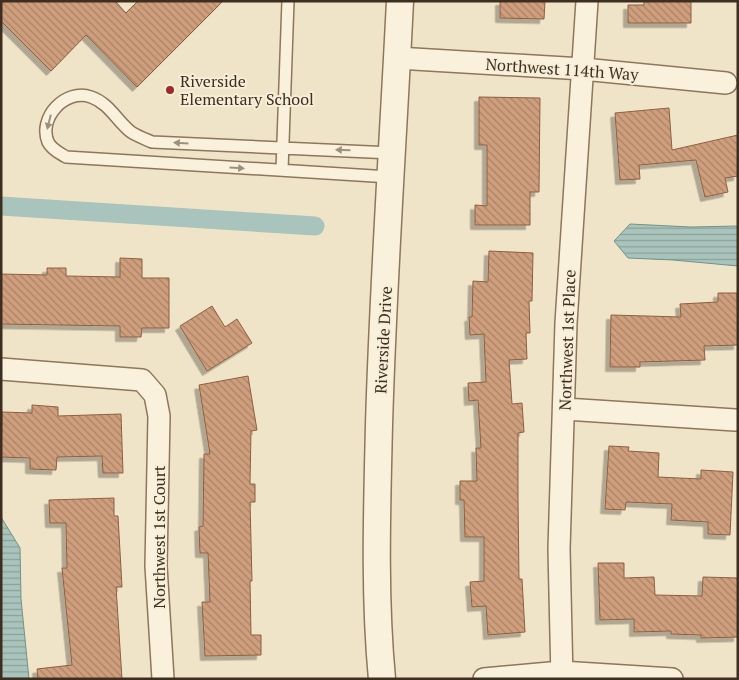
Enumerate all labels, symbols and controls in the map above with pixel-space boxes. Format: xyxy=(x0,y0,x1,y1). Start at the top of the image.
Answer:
street label: Northwest 114th Way xyxy=(485,53,640,85)
place label: Riverside Elementary School xyxy=(180,70,314,110)
marker: Riverside Elementary School xyxy=(164,84,176,96)
one-way arrow xyxy=(45,115,53,130)
one-way arrow xyxy=(173,139,189,147)
one-way arrow xyxy=(335,146,351,154)
one-way arrow xyxy=(229,164,245,172)
street label: Northwest 1st Place xyxy=(554,269,580,411)
street label: Riverside Drive xyxy=(369,286,397,394)
street label: Northwest 1st Court xyxy=(148,465,170,609)

